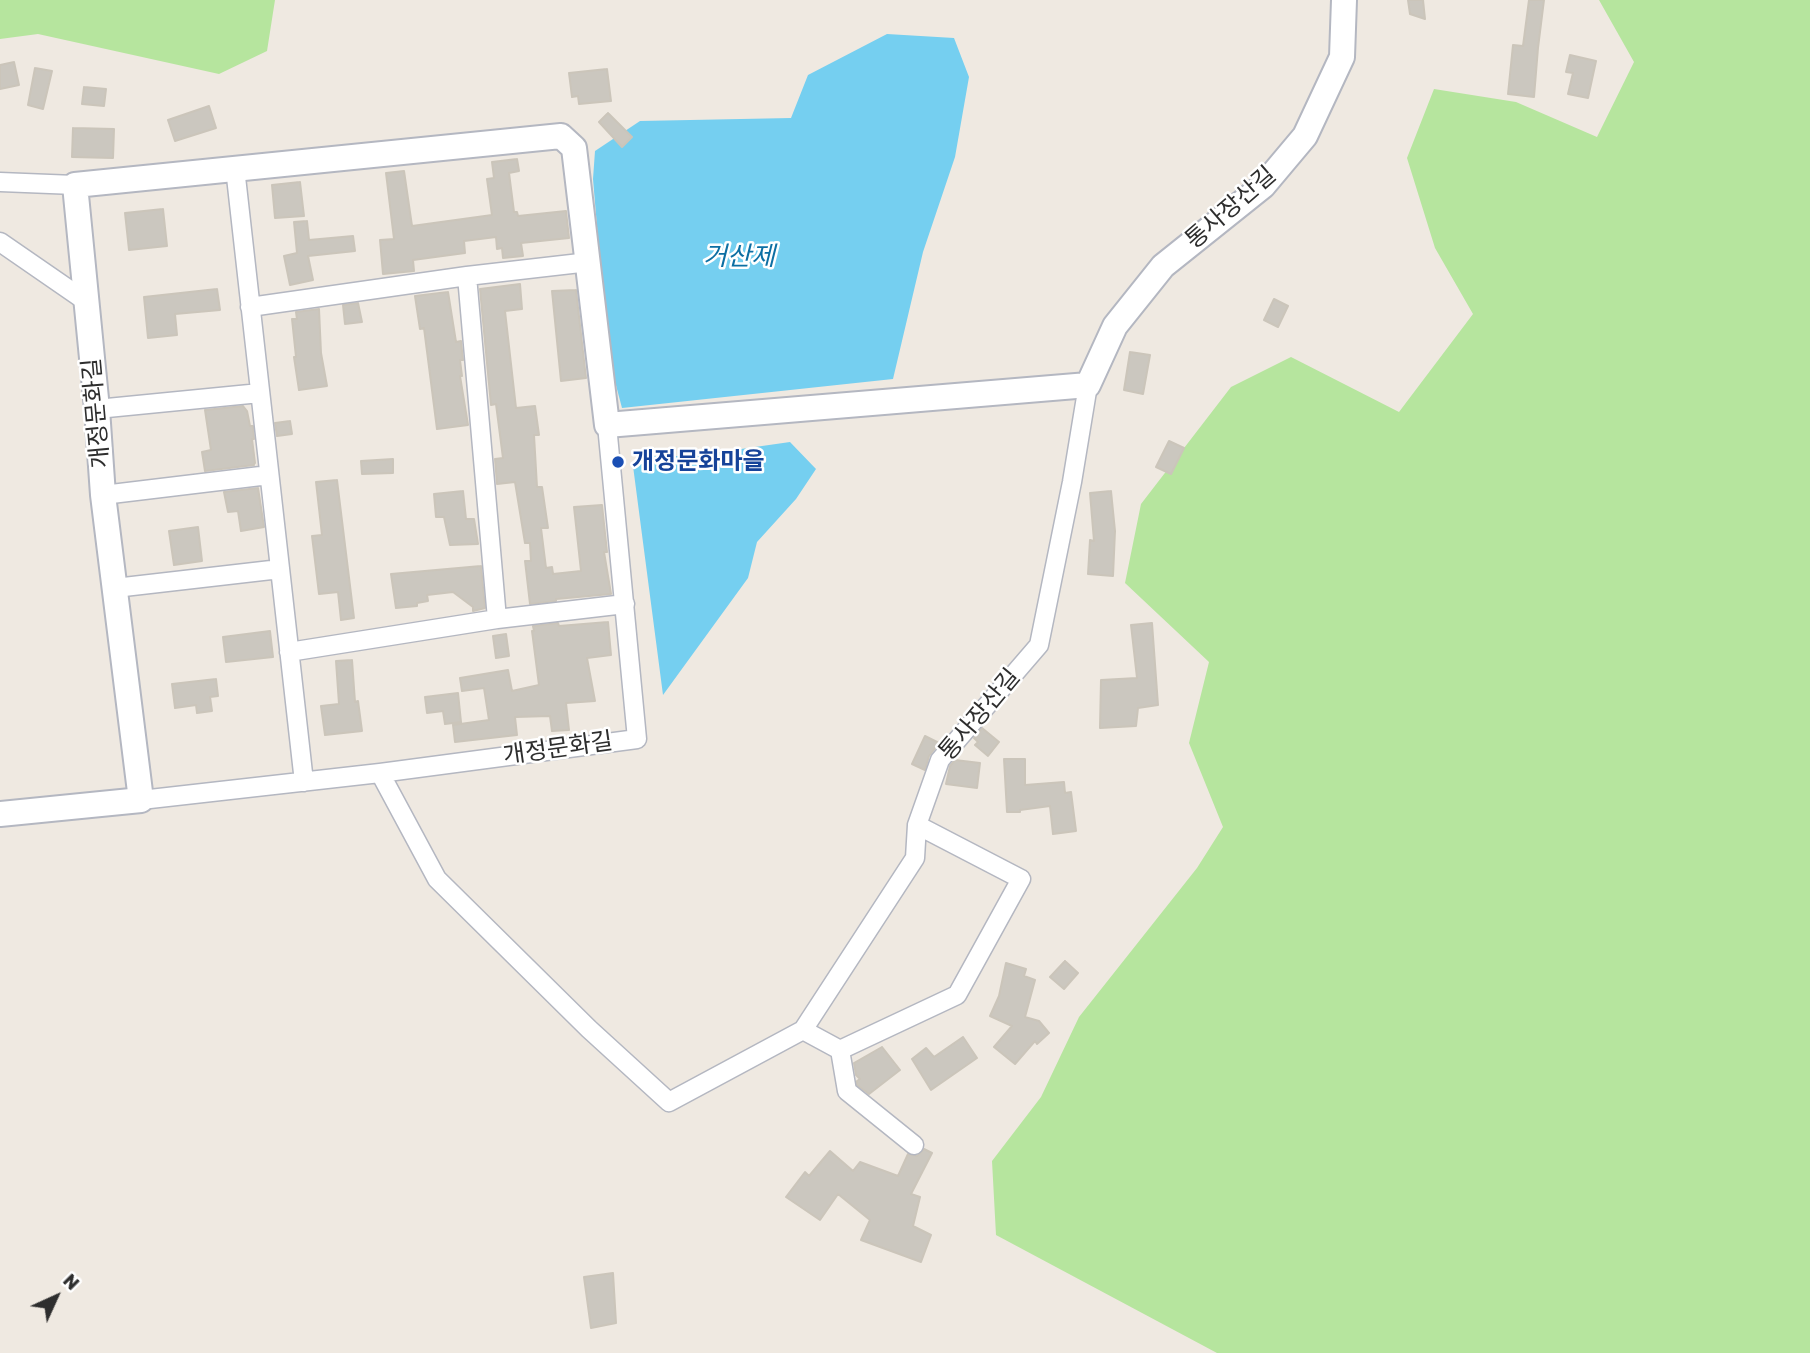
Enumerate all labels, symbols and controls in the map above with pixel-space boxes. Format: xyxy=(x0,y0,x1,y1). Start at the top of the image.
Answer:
street label: 통사장산길 xyxy=(1180,161,1282,255)
water label: 거산제 xyxy=(703,241,775,273)
street label: 개정문화길 xyxy=(78,357,116,469)
place label: 개정문화마을 xyxy=(632,448,764,476)
marker: 개정문화마을 xyxy=(610,454,626,470)
street label: 통사장산길 xyxy=(933,663,1027,767)
street label: 개정문화길 xyxy=(501,727,615,771)
north arrow xyxy=(21,1262,91,1332)
text: N xyxy=(58,1269,84,1295)

